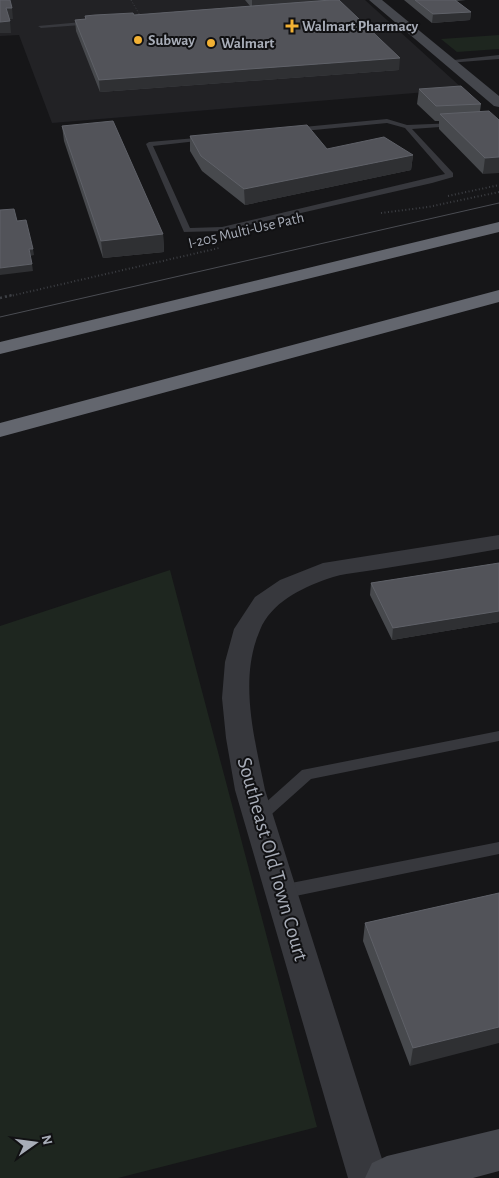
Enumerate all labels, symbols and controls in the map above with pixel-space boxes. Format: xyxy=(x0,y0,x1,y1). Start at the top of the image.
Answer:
place label: Walmart Pharmacy xyxy=(302,19,418,34)
marker: Walmart Pharmacy xyxy=(286,20,298,32)
place label: Subway xyxy=(148,33,195,48)
marker: Subway xyxy=(132,34,144,46)
place label: Walmart xyxy=(221,36,274,51)
marker: Walmart xyxy=(205,37,217,49)
street label: I-205 Multi-Use Path xyxy=(187,210,305,251)
street label: Southeast Old Town Court xyxy=(233,755,312,963)
north arrow xyxy=(10,1118,60,1168)
text: N xyxy=(39,1134,55,1147)

